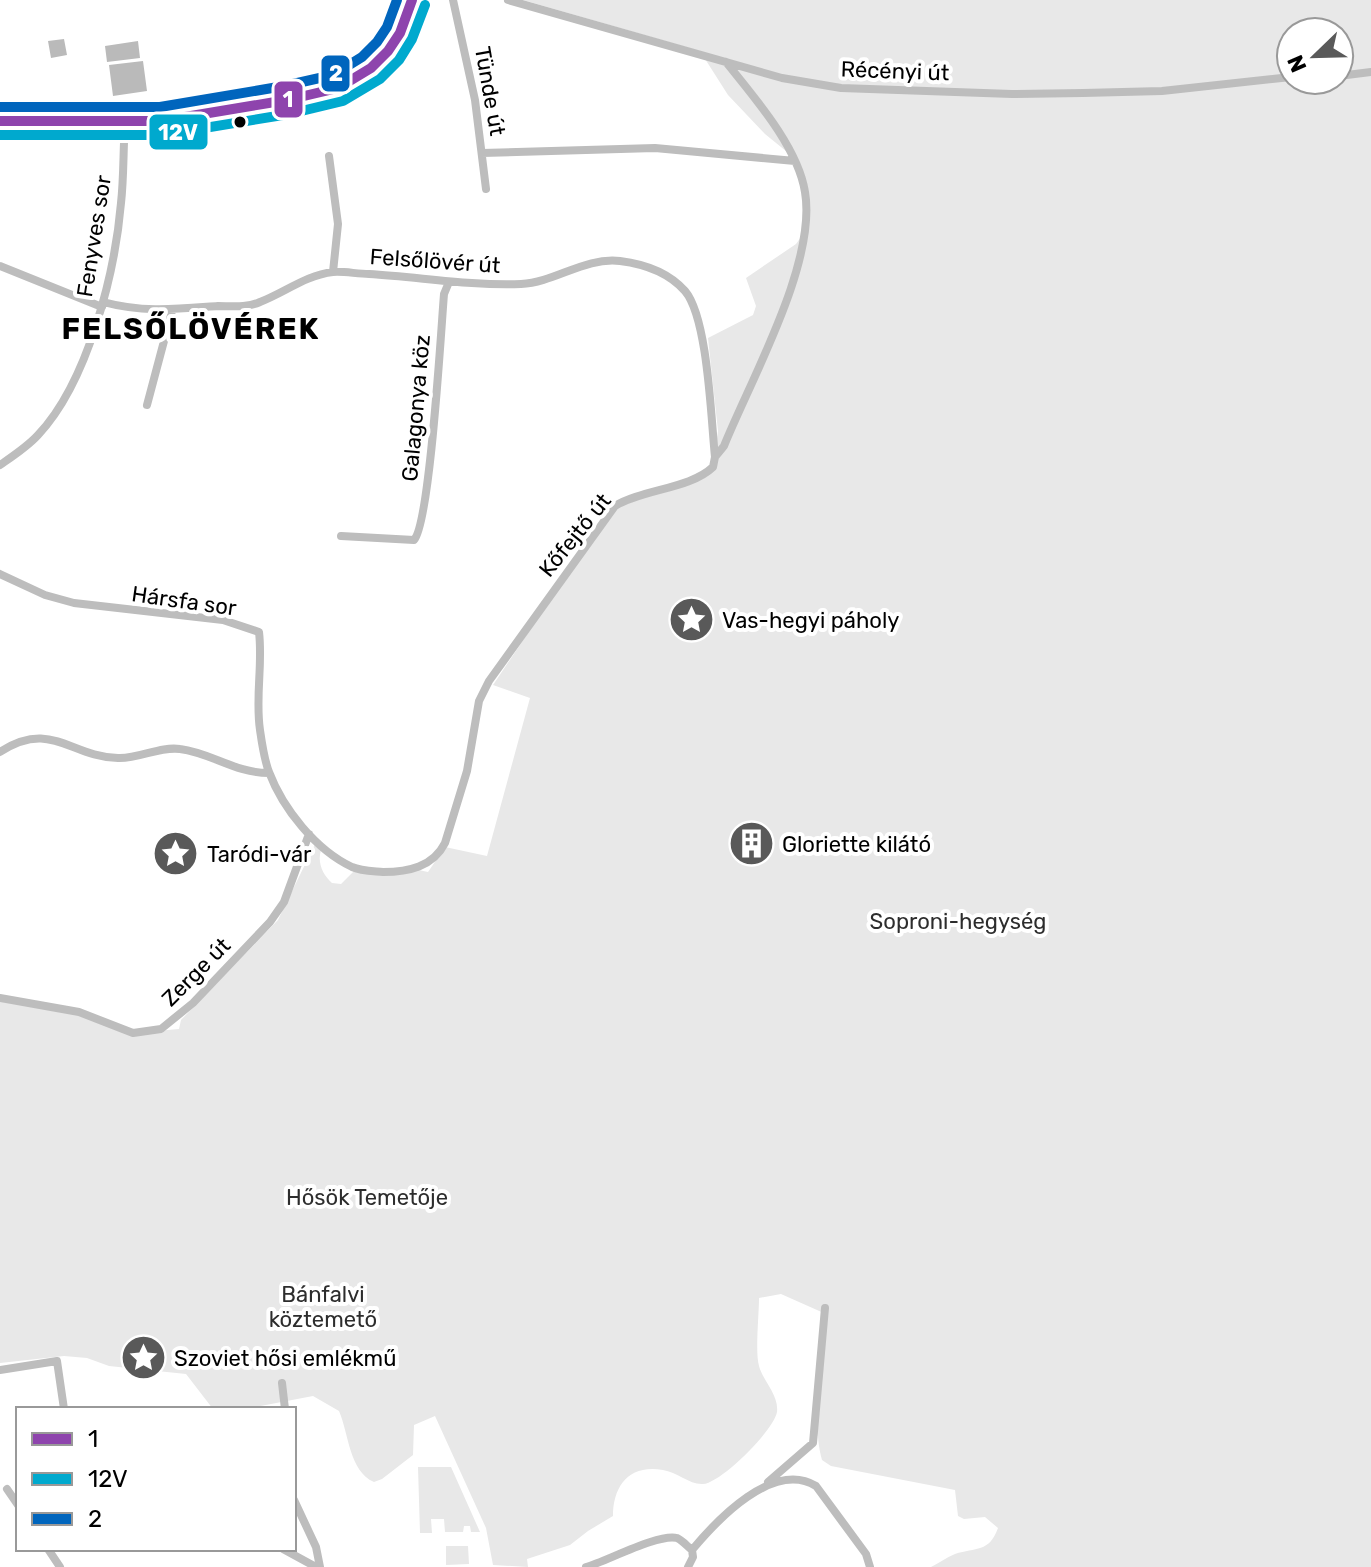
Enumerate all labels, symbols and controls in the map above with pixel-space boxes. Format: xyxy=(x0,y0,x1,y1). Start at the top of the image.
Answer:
north arrow xyxy=(1275,16,1355,96)
street label: Tünde út xyxy=(469,44,511,138)
text: N xyxy=(1282,51,1313,76)
line badge: 2 xyxy=(320,54,351,93)
street label: Récényi út xyxy=(840,56,950,86)
text: 2 xyxy=(329,60,343,87)
line badge: 1 xyxy=(273,80,304,119)
text: 1 xyxy=(283,86,293,113)
line badge: 12V xyxy=(148,113,209,151)
unlabelled marker xyxy=(232,114,248,130)
text: 12V xyxy=(158,119,198,146)
street label: Fenyves sor xyxy=(71,173,117,299)
street label: Felsőlövér út xyxy=(369,243,502,279)
district label: FELSŐLÖVÉREK xyxy=(62,311,321,347)
street label: Galagonya köz xyxy=(396,334,436,482)
street label: Kőfejtő út xyxy=(533,487,617,582)
street label: Hársfa sor xyxy=(130,580,239,622)
place icon: Vas-hegyi páholy xyxy=(667,596,715,644)
place label: Vas-hegyi páholy xyxy=(722,607,899,634)
building icon: Gloriette kilátó xyxy=(727,820,775,868)
place icon: Taródi-vár xyxy=(152,830,200,878)
place label: Gloriette kilátó xyxy=(782,831,931,858)
place label: Taródi-vár xyxy=(207,841,312,868)
park label: Soproni-hegység xyxy=(870,908,1046,935)
street label: Zerge út xyxy=(156,932,236,1012)
park label: Hősök Temetője xyxy=(286,1184,448,1211)
park label: Bánfalvi köztemető xyxy=(269,1281,377,1333)
place icon: Szoviet hősi emlékmű xyxy=(119,1334,167,1382)
place label: Szoviet hősi emlékmű xyxy=(174,1345,396,1372)
legend xyxy=(16,1407,296,1551)
text: 1 xyxy=(88,1425,98,1453)
text: 12V xyxy=(88,1465,128,1493)
text: 2 xyxy=(88,1505,102,1533)

